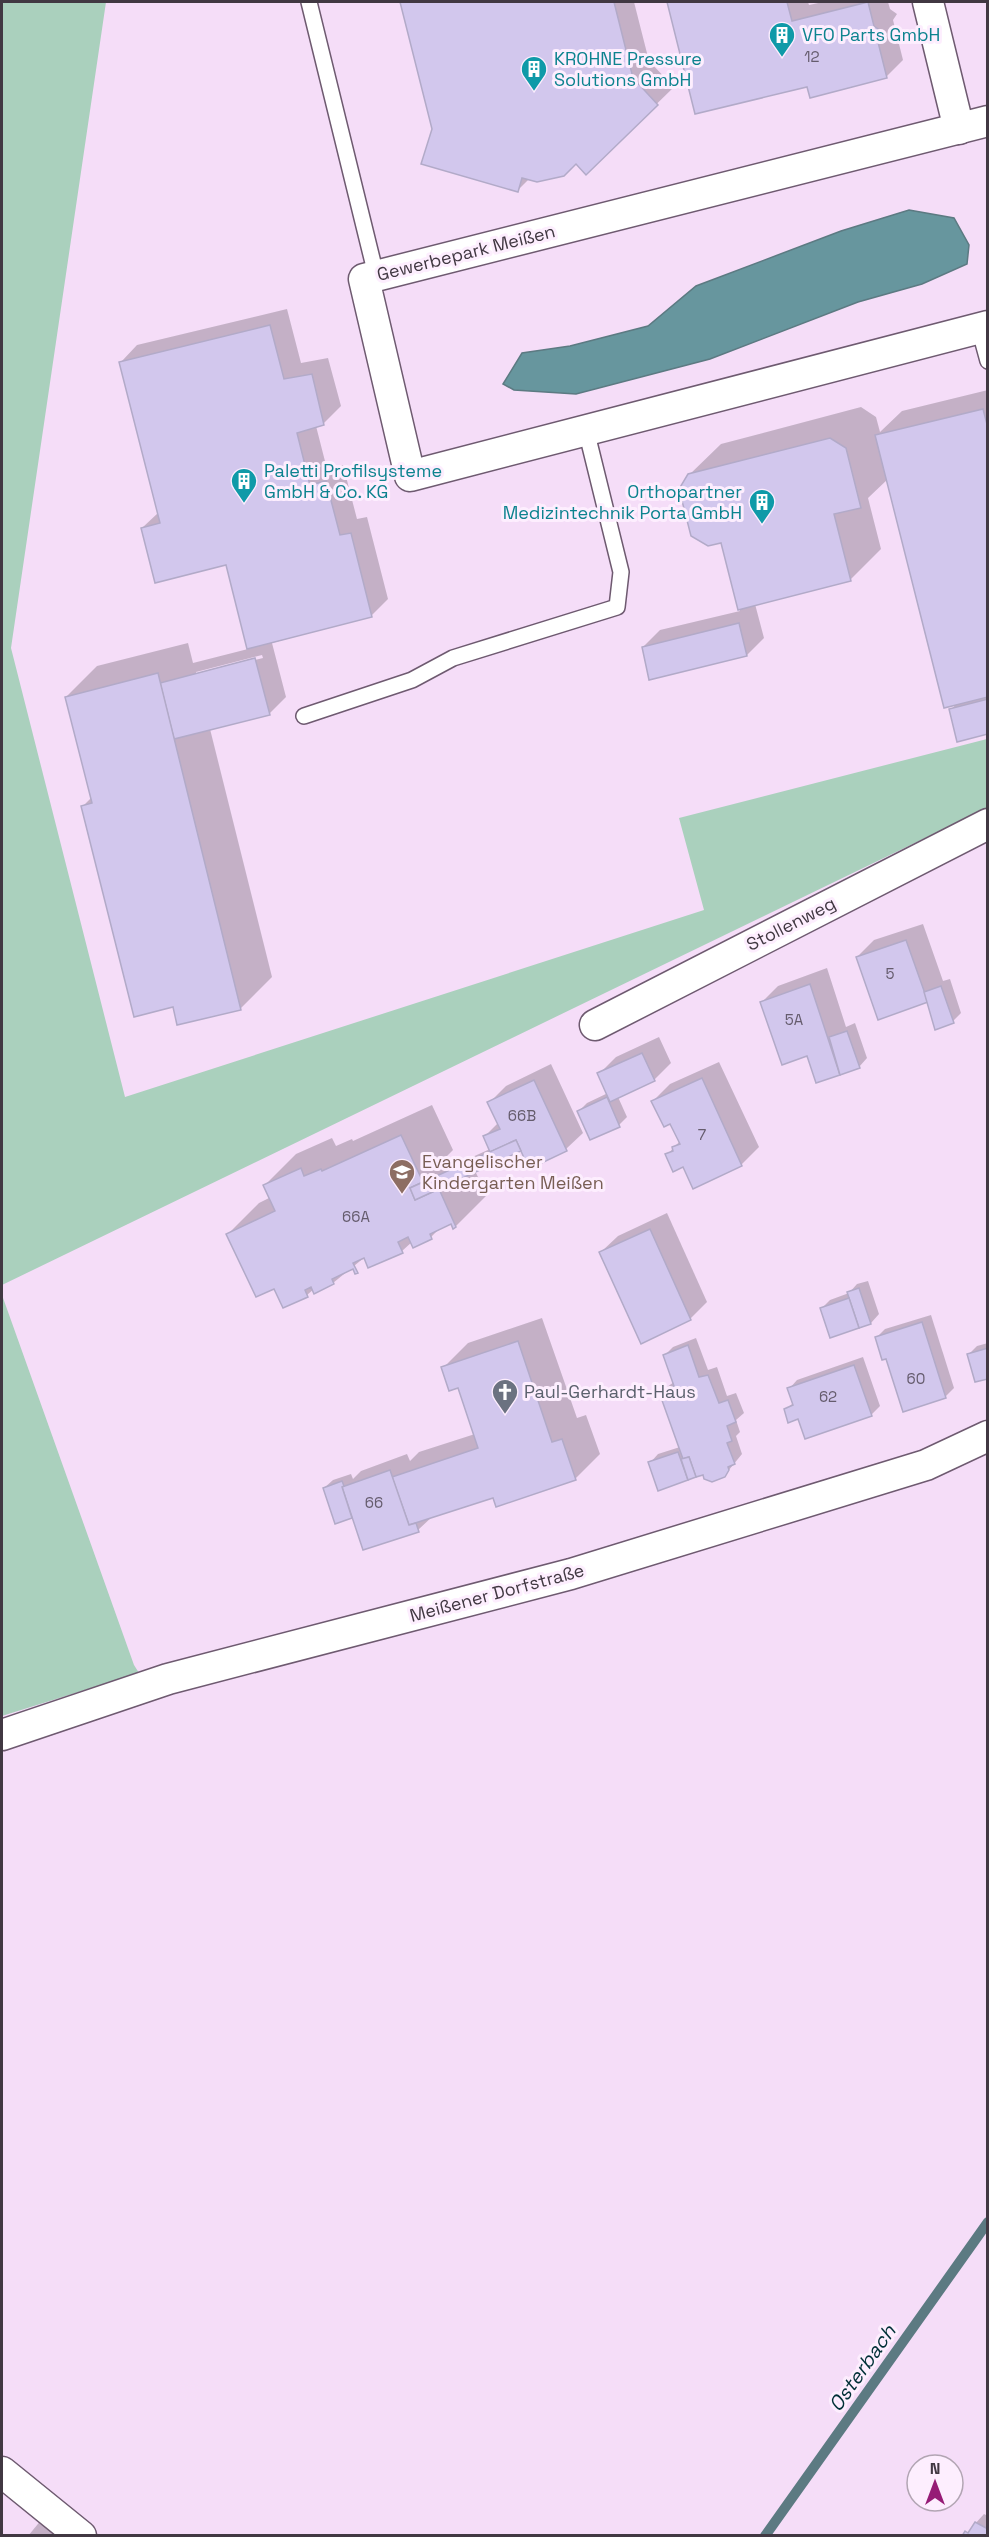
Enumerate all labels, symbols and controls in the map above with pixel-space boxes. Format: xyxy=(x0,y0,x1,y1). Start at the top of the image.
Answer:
building icon: VFO Parts GmbH xyxy=(767,20,797,58)
place label: VFO Parts GmbH xyxy=(802,23,940,46)
place label: KROHNE Pressure Solutions GmbH xyxy=(554,47,702,91)
house number: 12 xyxy=(804,47,820,66)
building icon: KROHNE Pressure Solutions GmbH xyxy=(519,54,549,92)
street label: Gewerbepark Meißen xyxy=(374,219,557,286)
place label: Paletti Profilsysteme GmbH & Co. KG xyxy=(264,459,442,503)
building icon: Paletti Profilsysteme GmbH & Co. KG xyxy=(229,466,259,504)
place label: Orthopartner Medizintechnik Porta GmbH xyxy=(503,480,742,524)
building icon: Orthopartner Medizintechnik Porta GmbH xyxy=(747,487,777,525)
street label: Stollenweg xyxy=(742,891,839,956)
house number: 5 xyxy=(886,964,895,983)
house number: 5A xyxy=(785,1010,804,1029)
house number: 66B xyxy=(508,1106,536,1125)
house number: 7 xyxy=(698,1125,706,1144)
place label: Evangelischer Kindergarten Meißen xyxy=(422,1150,604,1194)
school or university icon: Evangelischer Kindergarten Meißen xyxy=(387,1157,417,1195)
house number: 66A xyxy=(342,1207,370,1226)
house number: 60 xyxy=(907,1369,925,1388)
church icon: Paul-Gerhardt-Haus xyxy=(490,1377,520,1415)
place label: Paul-Gerhardt-Haus xyxy=(524,1380,696,1403)
house number: 62 xyxy=(819,1387,837,1406)
house number: 66 xyxy=(365,1493,383,1512)
street label: Meißener Dorfstraße xyxy=(407,1558,587,1627)
water label: Osterbach xyxy=(823,2319,902,2417)
north arrow xyxy=(905,2453,965,2513)
text: N xyxy=(930,2458,940,2479)

